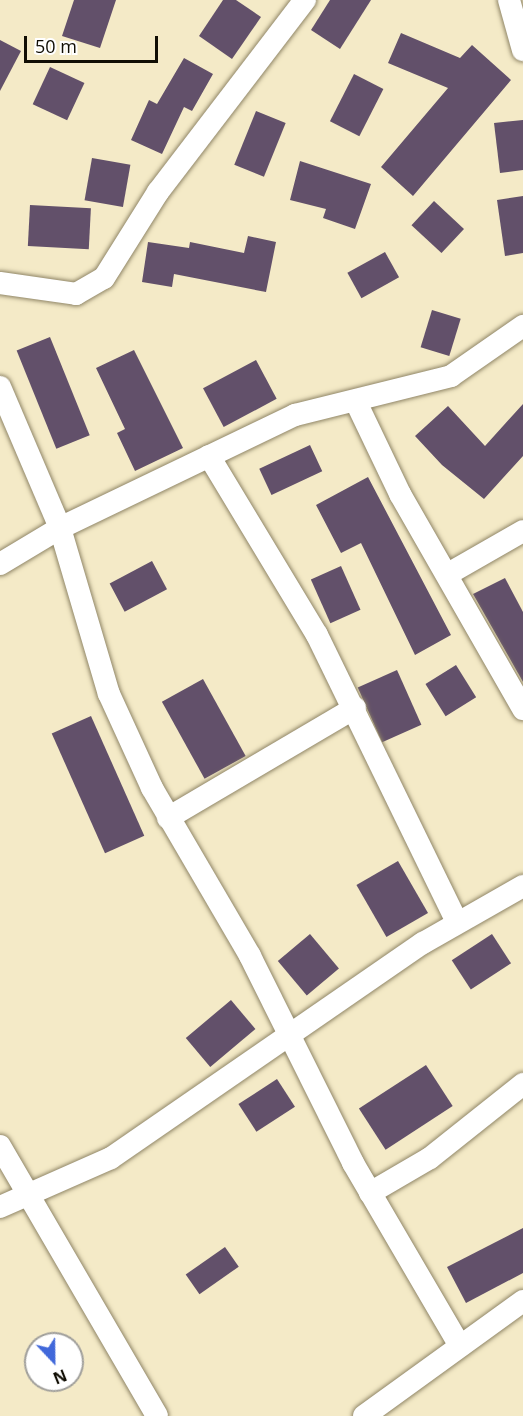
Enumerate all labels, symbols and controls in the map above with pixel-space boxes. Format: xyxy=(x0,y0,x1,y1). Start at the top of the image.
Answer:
scale bar xyxy=(27,24,160,62)
text: 50 m xyxy=(35,34,77,58)
north arrow xyxy=(24,1332,84,1392)
text: N xyxy=(50,1364,70,1389)

